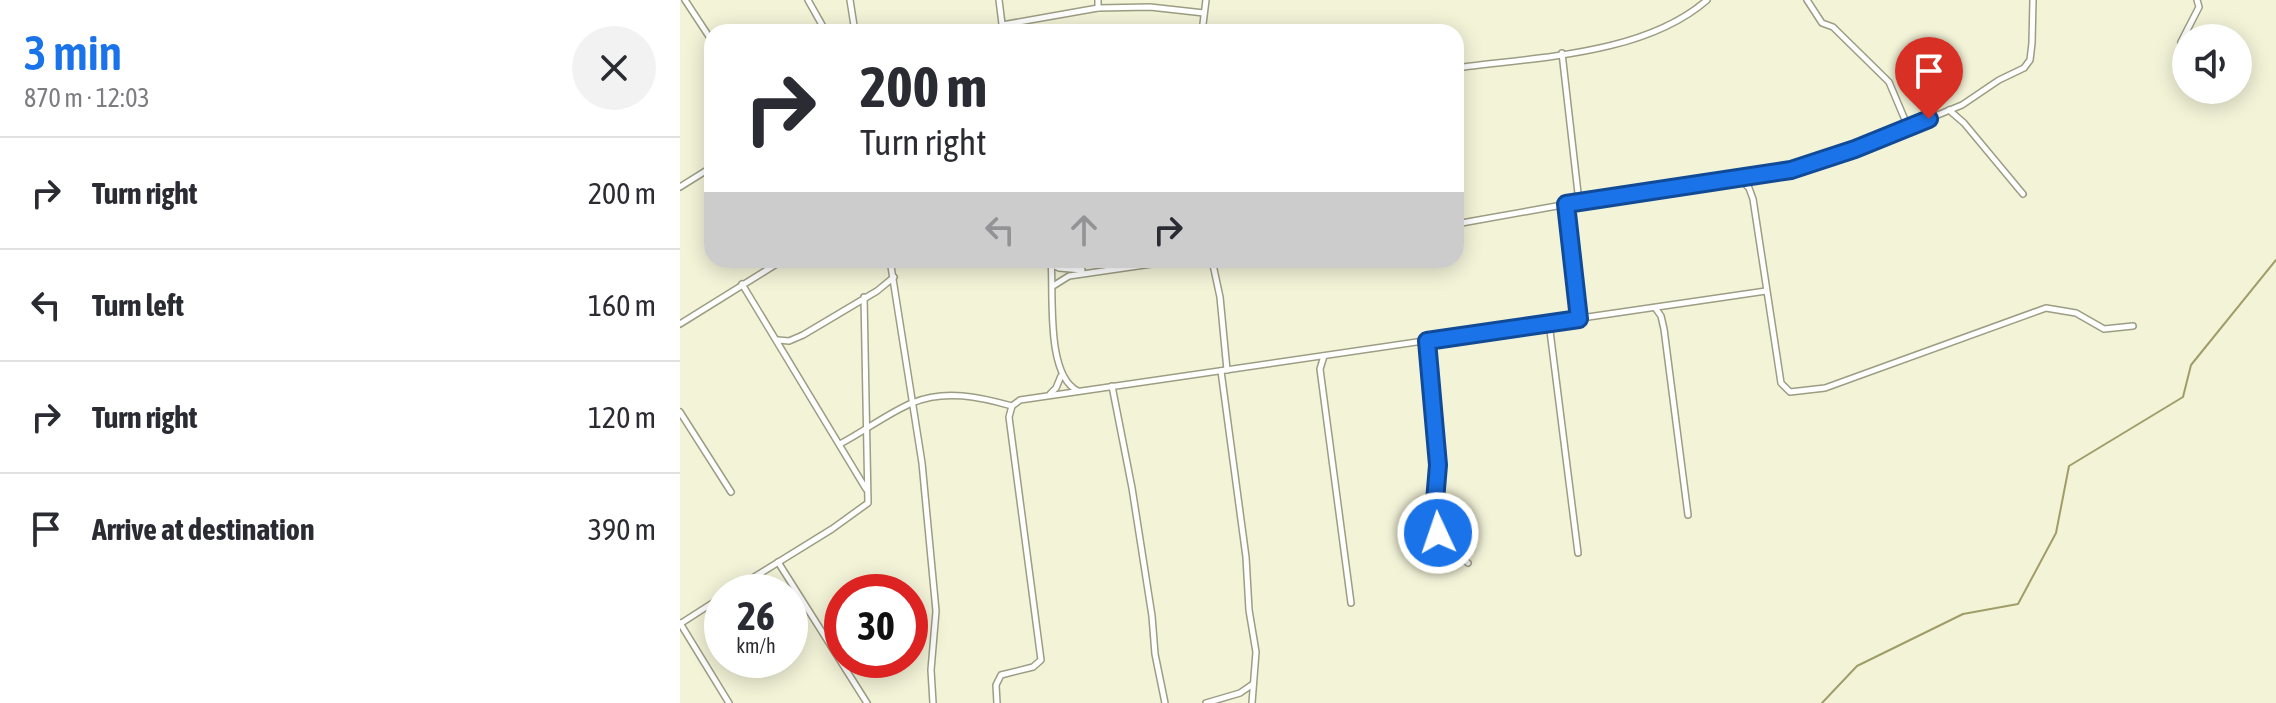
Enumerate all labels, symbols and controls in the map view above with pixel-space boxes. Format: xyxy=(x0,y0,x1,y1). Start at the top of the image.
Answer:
map controls xyxy=(2172,24,2252,104)
button: sound xyxy=(2172,24,2252,104)
text: 3 min xyxy=(24,25,122,80)
button: close xyxy=(572,26,656,110)
pin xyxy=(1895,37,1963,119)
icon: arrive xyxy=(1907,49,1951,93)
text: 200 m xyxy=(860,55,987,119)
icon: right xyxy=(728,56,832,160)
text: 870 m · 12:03 xyxy=(24,83,150,113)
text: Turn right xyxy=(860,121,987,163)
icon: right xyxy=(24,171,68,215)
text: Turn right xyxy=(92,176,198,210)
text: 200 m xyxy=(588,176,656,210)
icon: left xyxy=(978,208,1022,252)
icon: ahead xyxy=(1062,208,1106,252)
icon: right xyxy=(1146,208,1190,252)
icon: left xyxy=(24,283,68,327)
text: Turn left xyxy=(92,288,184,322)
text: 160 m xyxy=(588,288,656,322)
icon: right xyxy=(24,395,68,439)
text: Turn right xyxy=(92,400,198,434)
text: 120 m xyxy=(588,400,656,434)
position arrow xyxy=(1396,491,1480,575)
icon: arrive xyxy=(24,507,68,551)
text: Arrive at destination xyxy=(92,512,314,546)
text: 390 m xyxy=(588,512,656,546)
speed limit sign: 30 xyxy=(824,574,928,678)
text: 26 xyxy=(737,593,775,638)
text: km/h xyxy=(736,634,776,657)

